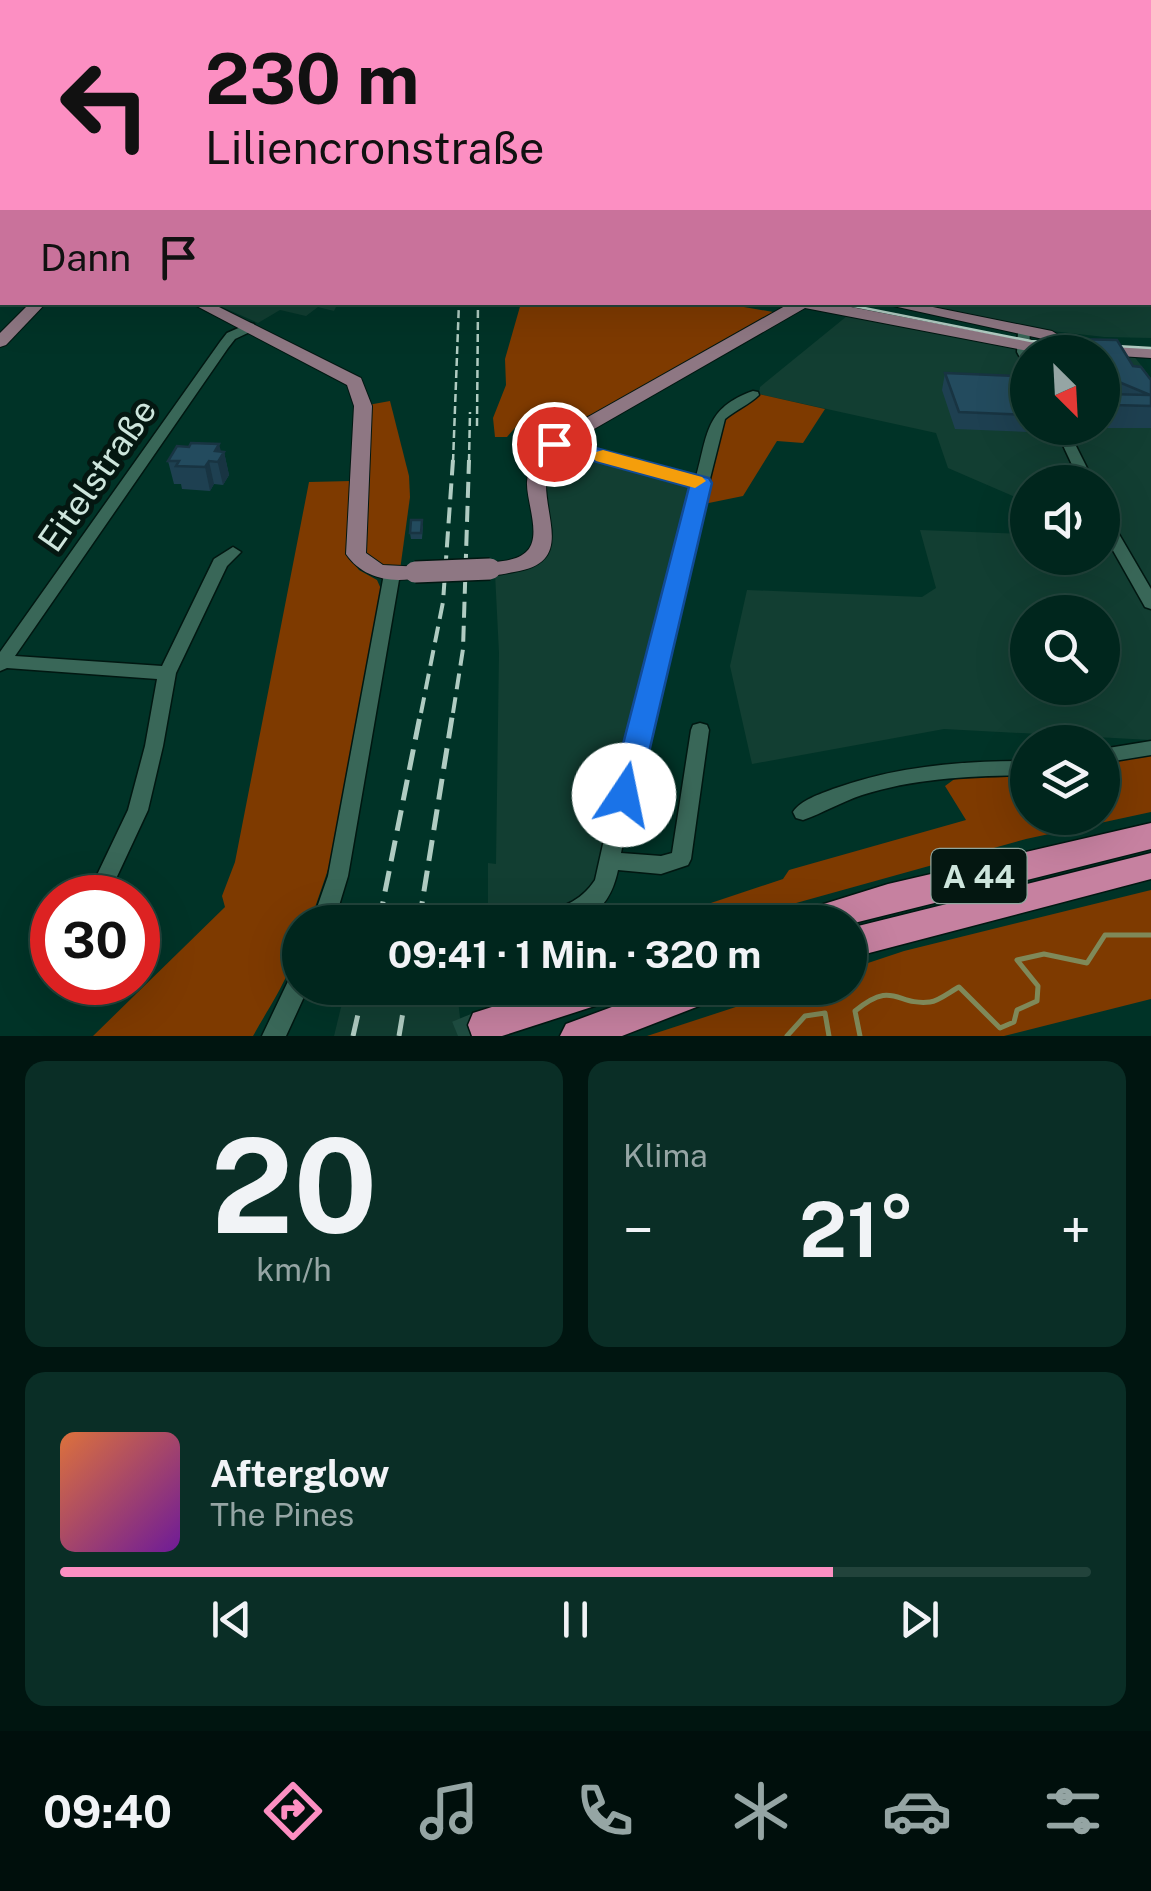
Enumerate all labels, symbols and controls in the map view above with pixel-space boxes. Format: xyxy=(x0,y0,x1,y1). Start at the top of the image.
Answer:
text: 230 m xyxy=(205,37,419,120)
icon: left xyxy=(40,40,170,170)
text: Liliencronstraße xyxy=(205,121,544,174)
icon: arrive xyxy=(151,230,206,285)
text: Dann xyxy=(40,235,131,280)
north arrow xyxy=(1010,335,1120,445)
map controls xyxy=(1010,335,1120,835)
street label: Eitelstraße xyxy=(30,391,164,559)
pin xyxy=(512,402,597,487)
icon: arrive xyxy=(527,417,582,472)
button: sound xyxy=(1010,465,1120,575)
button: search xyxy=(1010,595,1120,705)
button: layers xyxy=(1010,725,1120,835)
position arrow xyxy=(572,743,676,847)
road number: A 44 xyxy=(932,849,1026,903)
speed limit sign: 30 xyxy=(30,875,160,1005)
text: 09:41 · 1 Min. · 320 m xyxy=(388,932,761,977)
text: 20 xyxy=(211,1110,377,1262)
text: Klima xyxy=(623,1137,708,1174)
text: 21° xyxy=(799,1186,915,1274)
text: − xyxy=(623,1198,654,1262)
text: + xyxy=(1061,1198,1091,1262)
text: km/h xyxy=(256,1251,332,1288)
text: Afterglow xyxy=(210,1451,390,1496)
text: The Pines xyxy=(210,1496,354,1533)
icon: previous xyxy=(204,1592,259,1647)
icon: pause xyxy=(548,1592,603,1647)
icon: next xyxy=(892,1592,947,1647)
icon: directions xyxy=(258,1776,328,1846)
icon: music xyxy=(414,1776,484,1846)
icon: phone xyxy=(570,1776,640,1846)
icon: climate xyxy=(726,1776,796,1846)
icon: car xyxy=(882,1776,952,1846)
icon: filters xyxy=(1038,1776,1108,1846)
text: 09:40 xyxy=(43,1785,172,1838)

